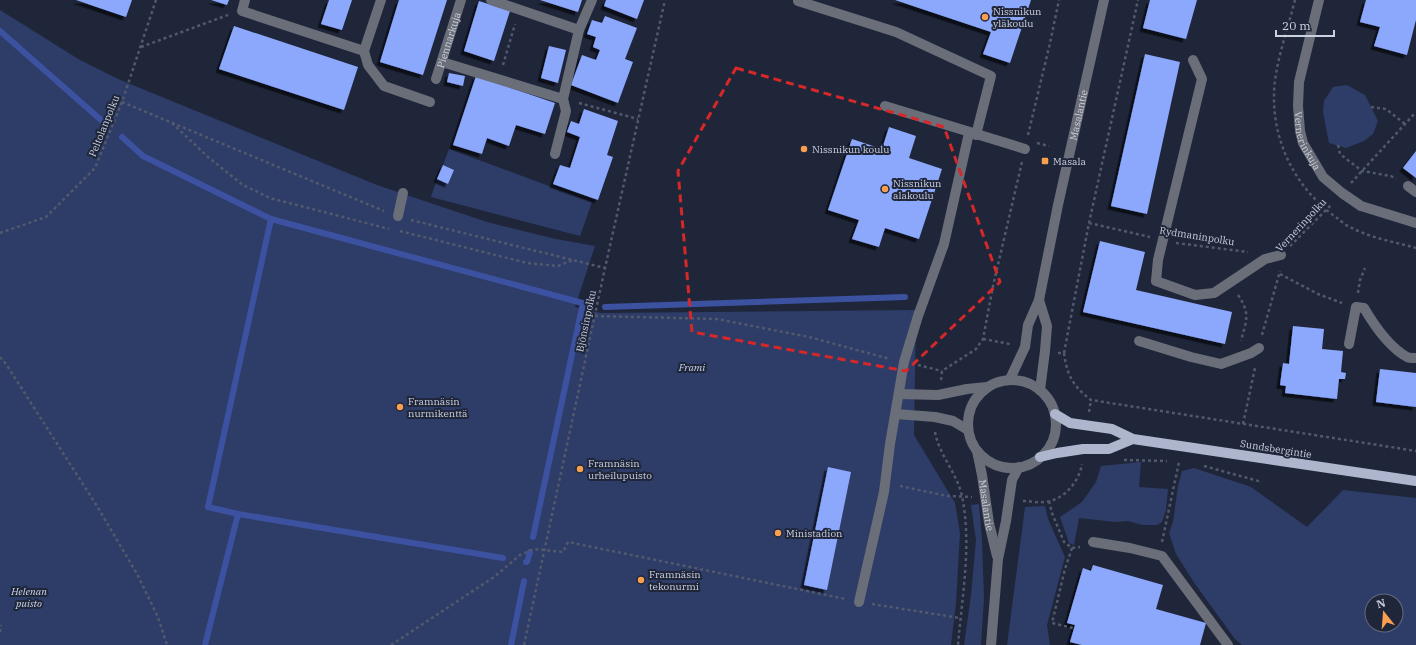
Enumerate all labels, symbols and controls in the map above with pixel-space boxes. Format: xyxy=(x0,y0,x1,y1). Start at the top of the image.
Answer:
place label: Nissnikun yläkoulu xyxy=(993,5,1042,30)
street label: Piennarkuja xyxy=(433,10,463,69)
marker: Nissnikun yläkoulu xyxy=(980,12,990,22)
scale bar xyxy=(1276,12,1334,38)
text: 20 m xyxy=(1282,18,1311,33)
street label: Masalantie xyxy=(1066,88,1090,142)
street label: Peltolanpolku xyxy=(86,93,122,159)
street label: Vernerinkuja xyxy=(1292,111,1324,173)
place label: Nissnikun koulu xyxy=(812,143,890,156)
marker: Nissnikun koulu xyxy=(799,144,809,154)
place label: Masala xyxy=(1053,155,1087,168)
marker: Masala xyxy=(1040,156,1050,166)
place label: Nissnikun alakoulu xyxy=(893,177,942,202)
marker: Nissnikun alakoulu xyxy=(880,184,890,194)
street label: Vernerinpolku xyxy=(1273,196,1329,254)
street label: Rydmaninpolku xyxy=(1159,224,1235,248)
street label: Bjönsinpolku xyxy=(573,289,599,353)
park label: Frami xyxy=(678,361,705,374)
place label: Framnäsin nurmikenttä xyxy=(408,395,468,420)
marker: Framnäsin nurmikenttä xyxy=(395,402,405,412)
street label: Sundsbergintie xyxy=(1239,437,1313,461)
place label: Framnäsin urheilupuisto xyxy=(588,457,652,482)
marker: Framnäsin urheilupuisto xyxy=(575,464,585,474)
street label: Masalantie xyxy=(976,479,997,532)
place label: Ministadion xyxy=(786,527,843,540)
marker: Ministadion xyxy=(773,528,783,538)
place label: Framnäsin tekonurmi xyxy=(649,568,701,593)
marker: Framnäsin tekonurmi xyxy=(636,575,646,585)
park label: Helenan puisto xyxy=(10,585,47,610)
north arrow xyxy=(1364,593,1404,633)
text: N xyxy=(1375,595,1388,611)

